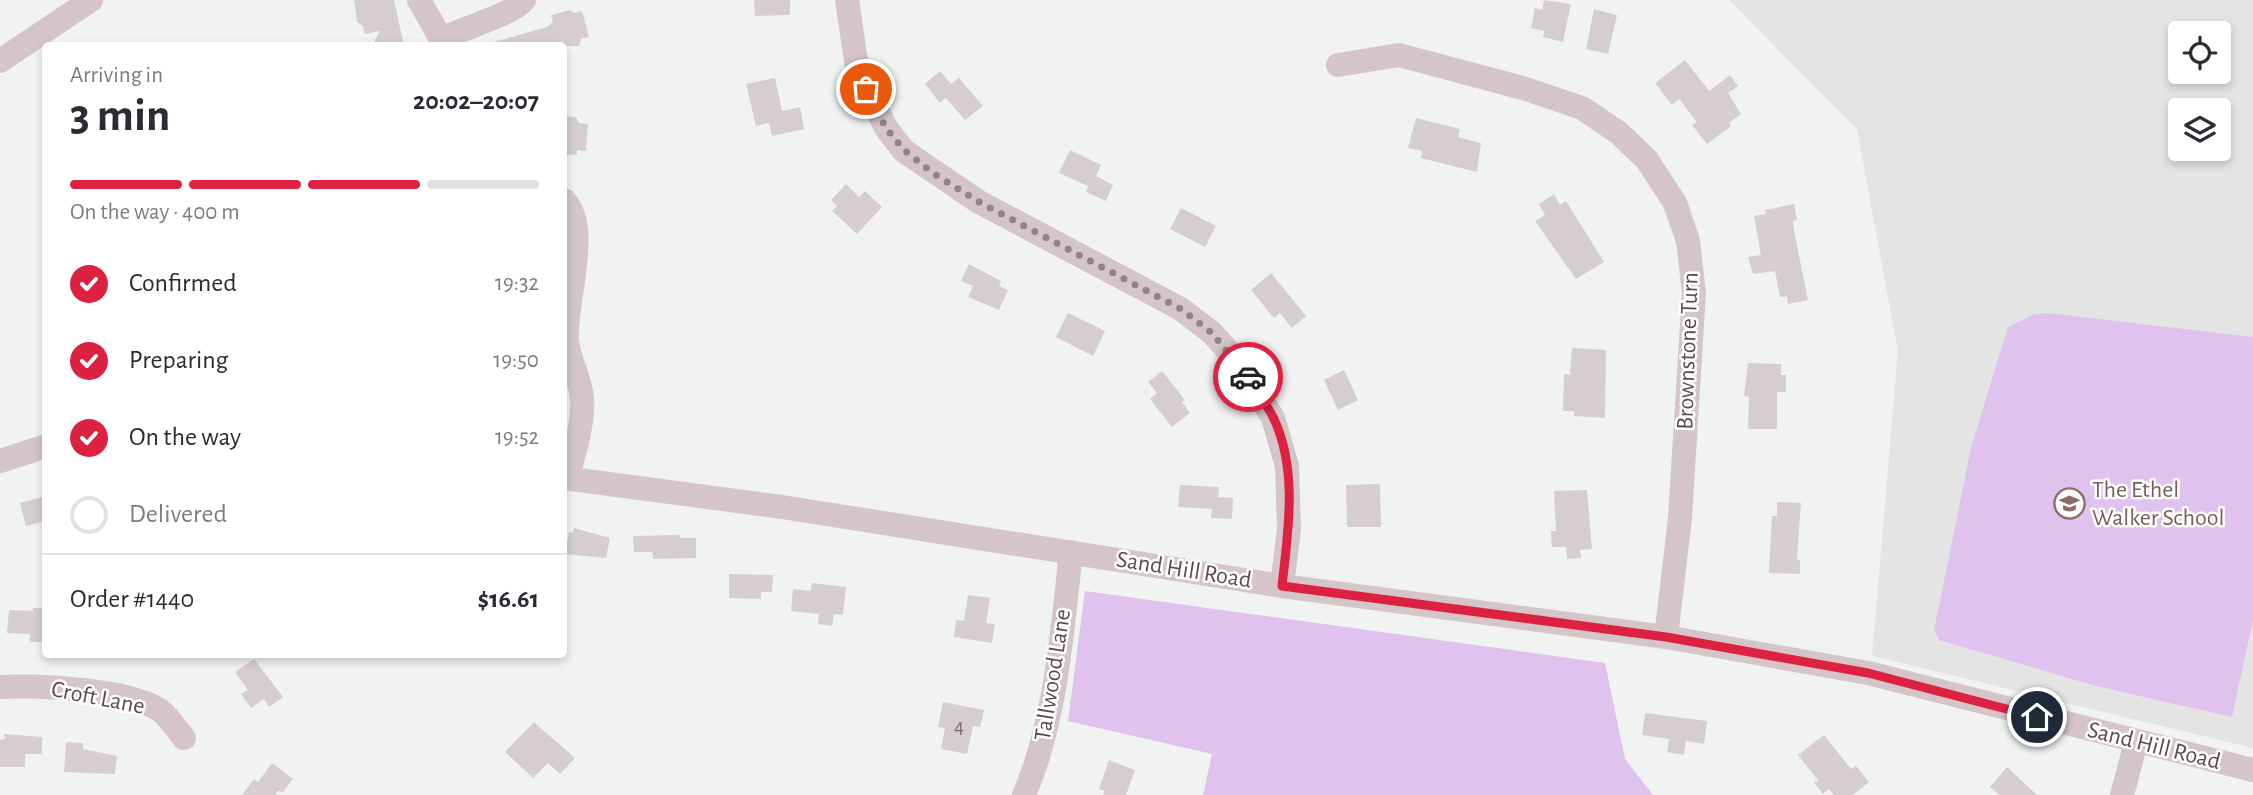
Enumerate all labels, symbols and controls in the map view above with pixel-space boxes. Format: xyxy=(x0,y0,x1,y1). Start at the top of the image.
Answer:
map controls xyxy=(2168,21,2231,161)
button: locate xyxy=(2168,21,2231,84)
pin xyxy=(836,59,896,119)
text: Arriving in xyxy=(70,64,163,87)
icon: bag xyxy=(847,70,885,108)
text: 20:02–20:07 xyxy=(413,88,539,114)
text: 3 min xyxy=(70,93,170,139)
button: layers xyxy=(2168,98,2231,161)
text: On the way · 400 m xyxy=(70,201,240,224)
icon: check xyxy=(70,265,108,303)
text: Confirmed xyxy=(129,270,237,296)
text: 19:32 xyxy=(495,272,539,295)
street label: Brownstone Turn xyxy=(1673,272,1703,430)
icon: check xyxy=(70,342,108,380)
courier xyxy=(1213,342,1283,412)
text: Preparing xyxy=(129,347,228,373)
text: 19:50 xyxy=(493,349,539,372)
icon: car xyxy=(1229,358,1267,396)
icon: check xyxy=(70,419,108,457)
text: On the way xyxy=(129,424,241,450)
text: 19:52 xyxy=(495,426,539,449)
place label: The Ethel Walker School xyxy=(2092,478,2225,530)
school or university icon: The Ethel Walker School xyxy=(2052,487,2086,521)
text: Delivered xyxy=(129,501,227,527)
street label: Sand Hill Road xyxy=(1115,547,1253,593)
text: Order #1440 xyxy=(70,586,194,612)
text: $16.61 xyxy=(478,586,539,612)
street label: Tallwood Lane xyxy=(1031,607,1075,743)
street label: Croft Lane xyxy=(49,677,147,719)
pin xyxy=(2007,687,2067,747)
icon: home xyxy=(2018,698,2056,736)
house number: 4 xyxy=(954,716,964,737)
street label: Sand Hill Road xyxy=(2085,718,2223,774)

